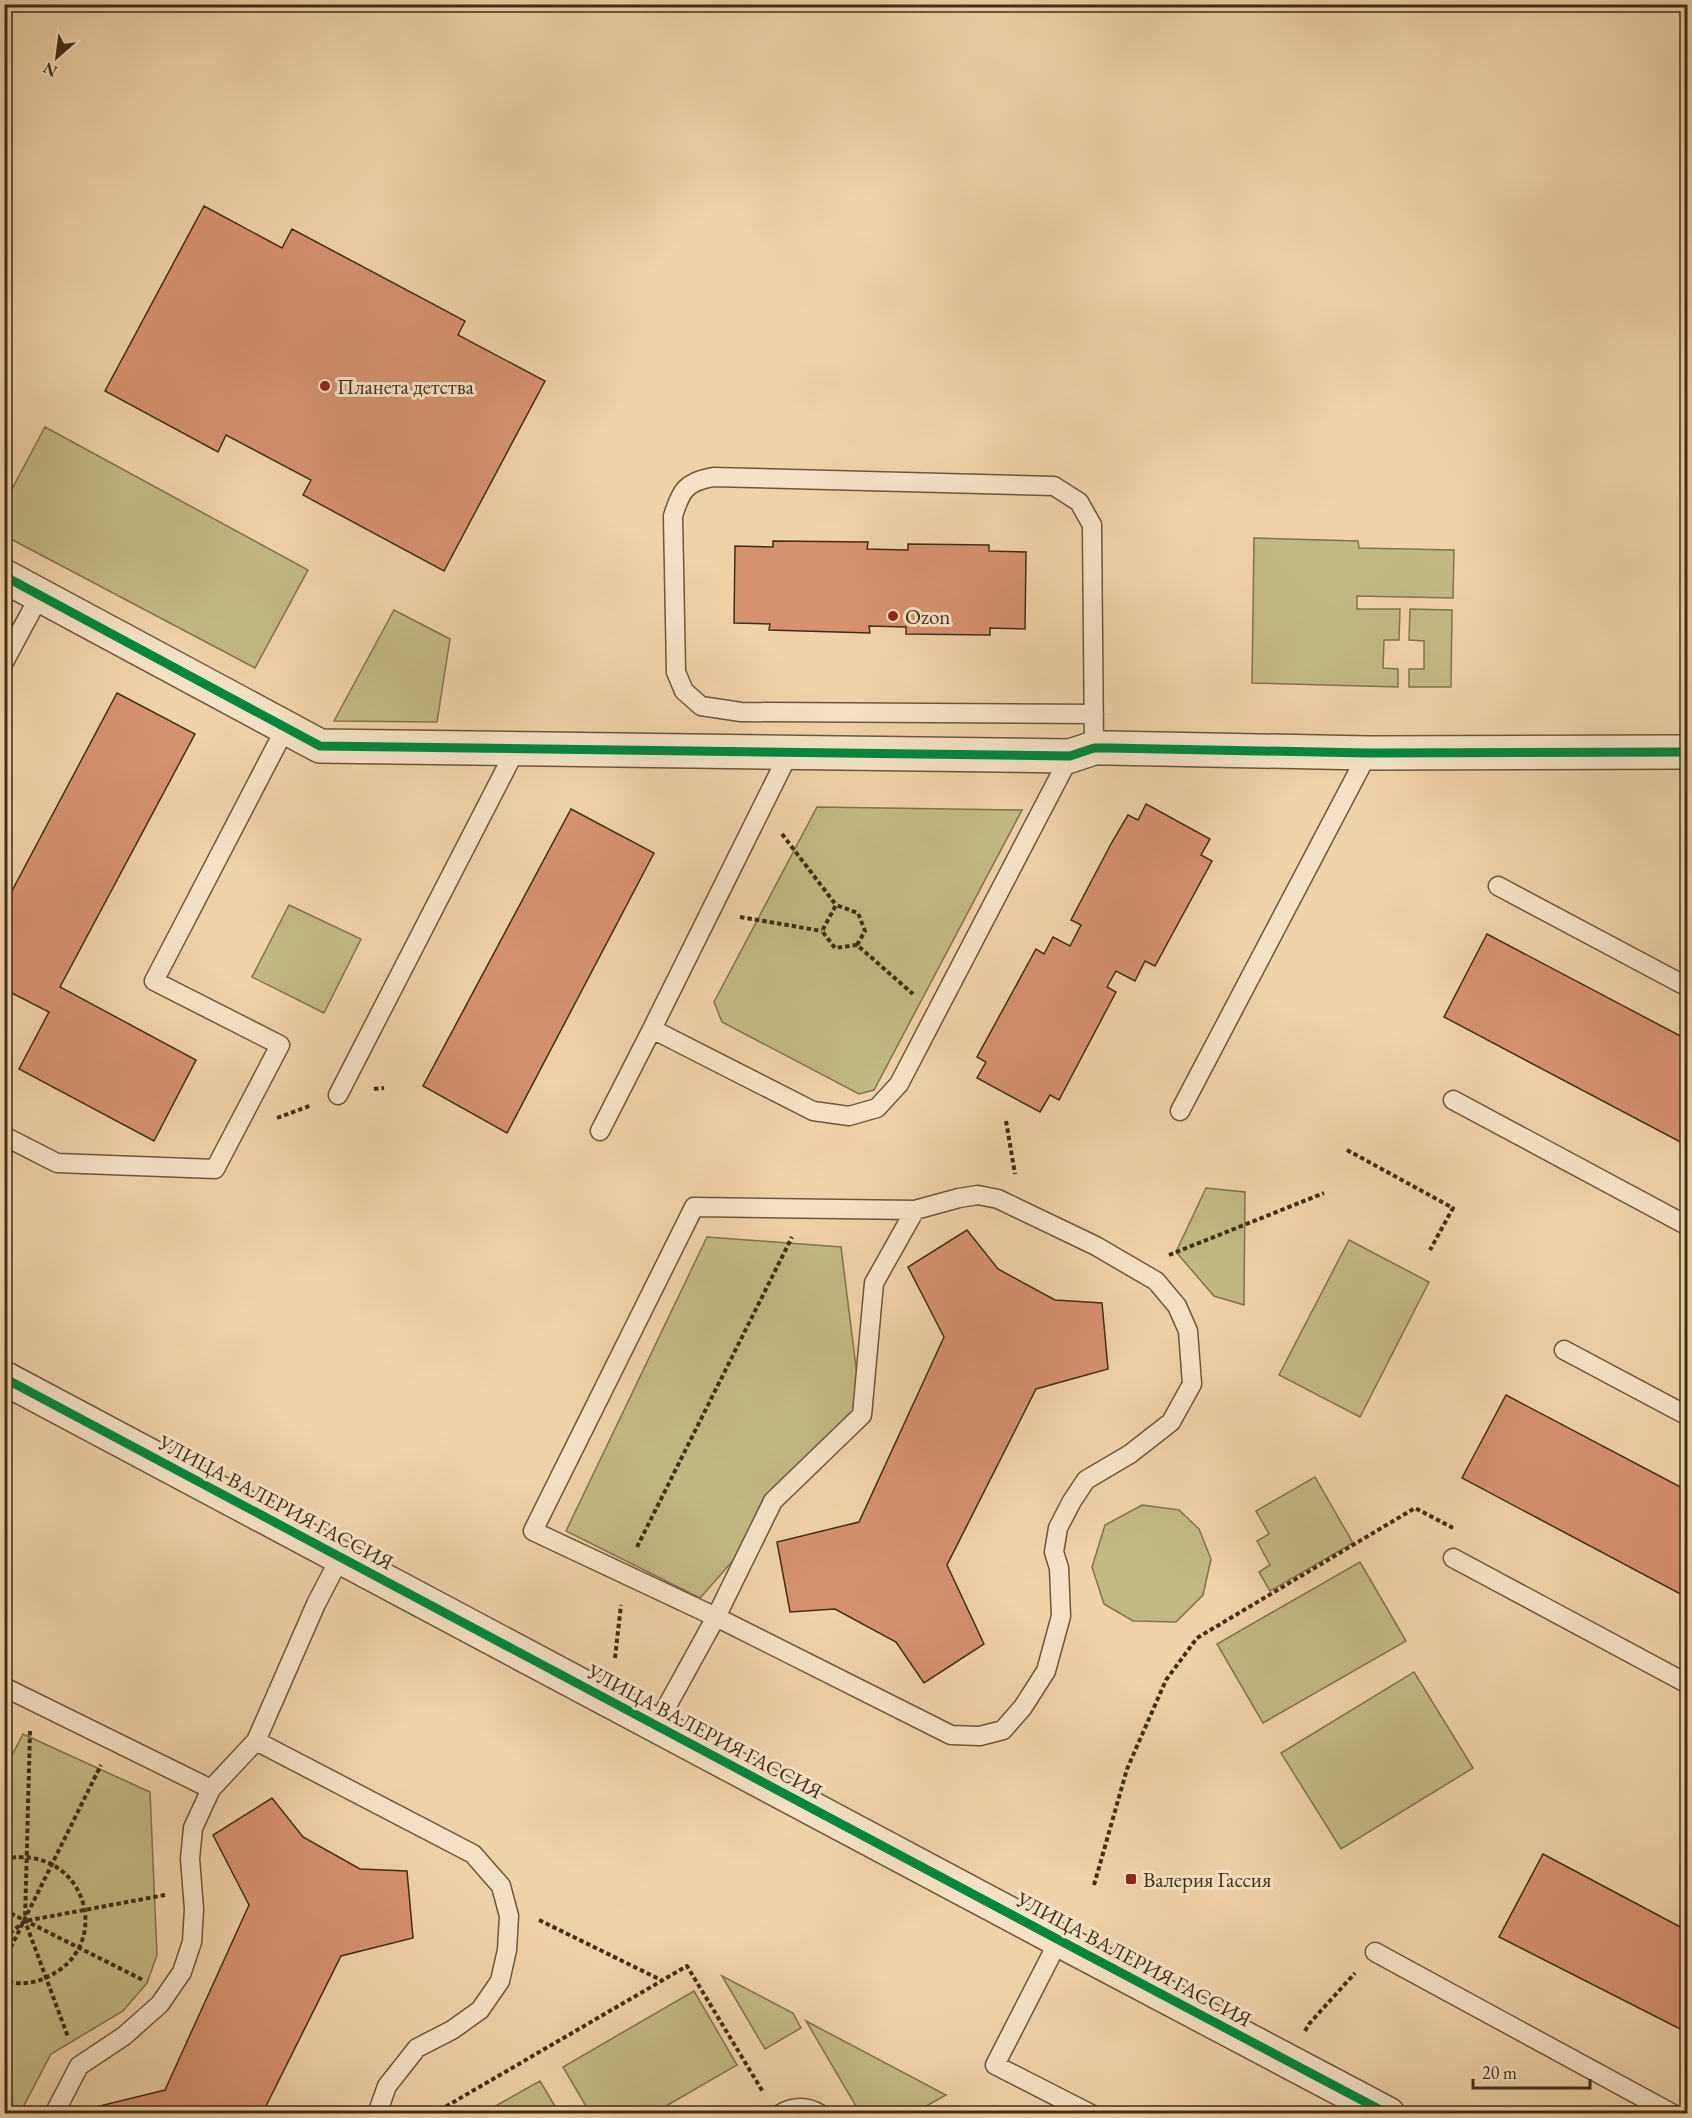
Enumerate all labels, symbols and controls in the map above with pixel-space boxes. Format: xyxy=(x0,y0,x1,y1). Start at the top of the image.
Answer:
north arrow xyxy=(27,27,87,87)
text: N xyxy=(40,57,61,82)
place label: Планета детства xyxy=(337,373,475,400)
marker: Планета детства xyxy=(318,379,332,393)
place label: Ozon xyxy=(905,603,950,630)
marker: Ozon xyxy=(886,609,900,623)
street label: УЛИЦА ВАЛЕРИЯ ГАССИЯ xyxy=(153,1428,398,1576)
street label: УЛИЦА ВАЛЕРИЯ ГАССИЯ xyxy=(582,1657,827,1805)
place label: Валерия Гассия xyxy=(1143,1866,1271,1893)
marker: Валерия Гассия xyxy=(1124,1872,1138,1886)
street label: УЛИЦА ВАЛЕРИЯ ГАССИЯ xyxy=(1011,1885,1256,2033)
scale bar xyxy=(1473,2052,1590,2090)
text: 20 m xyxy=(1482,2061,1517,2084)

